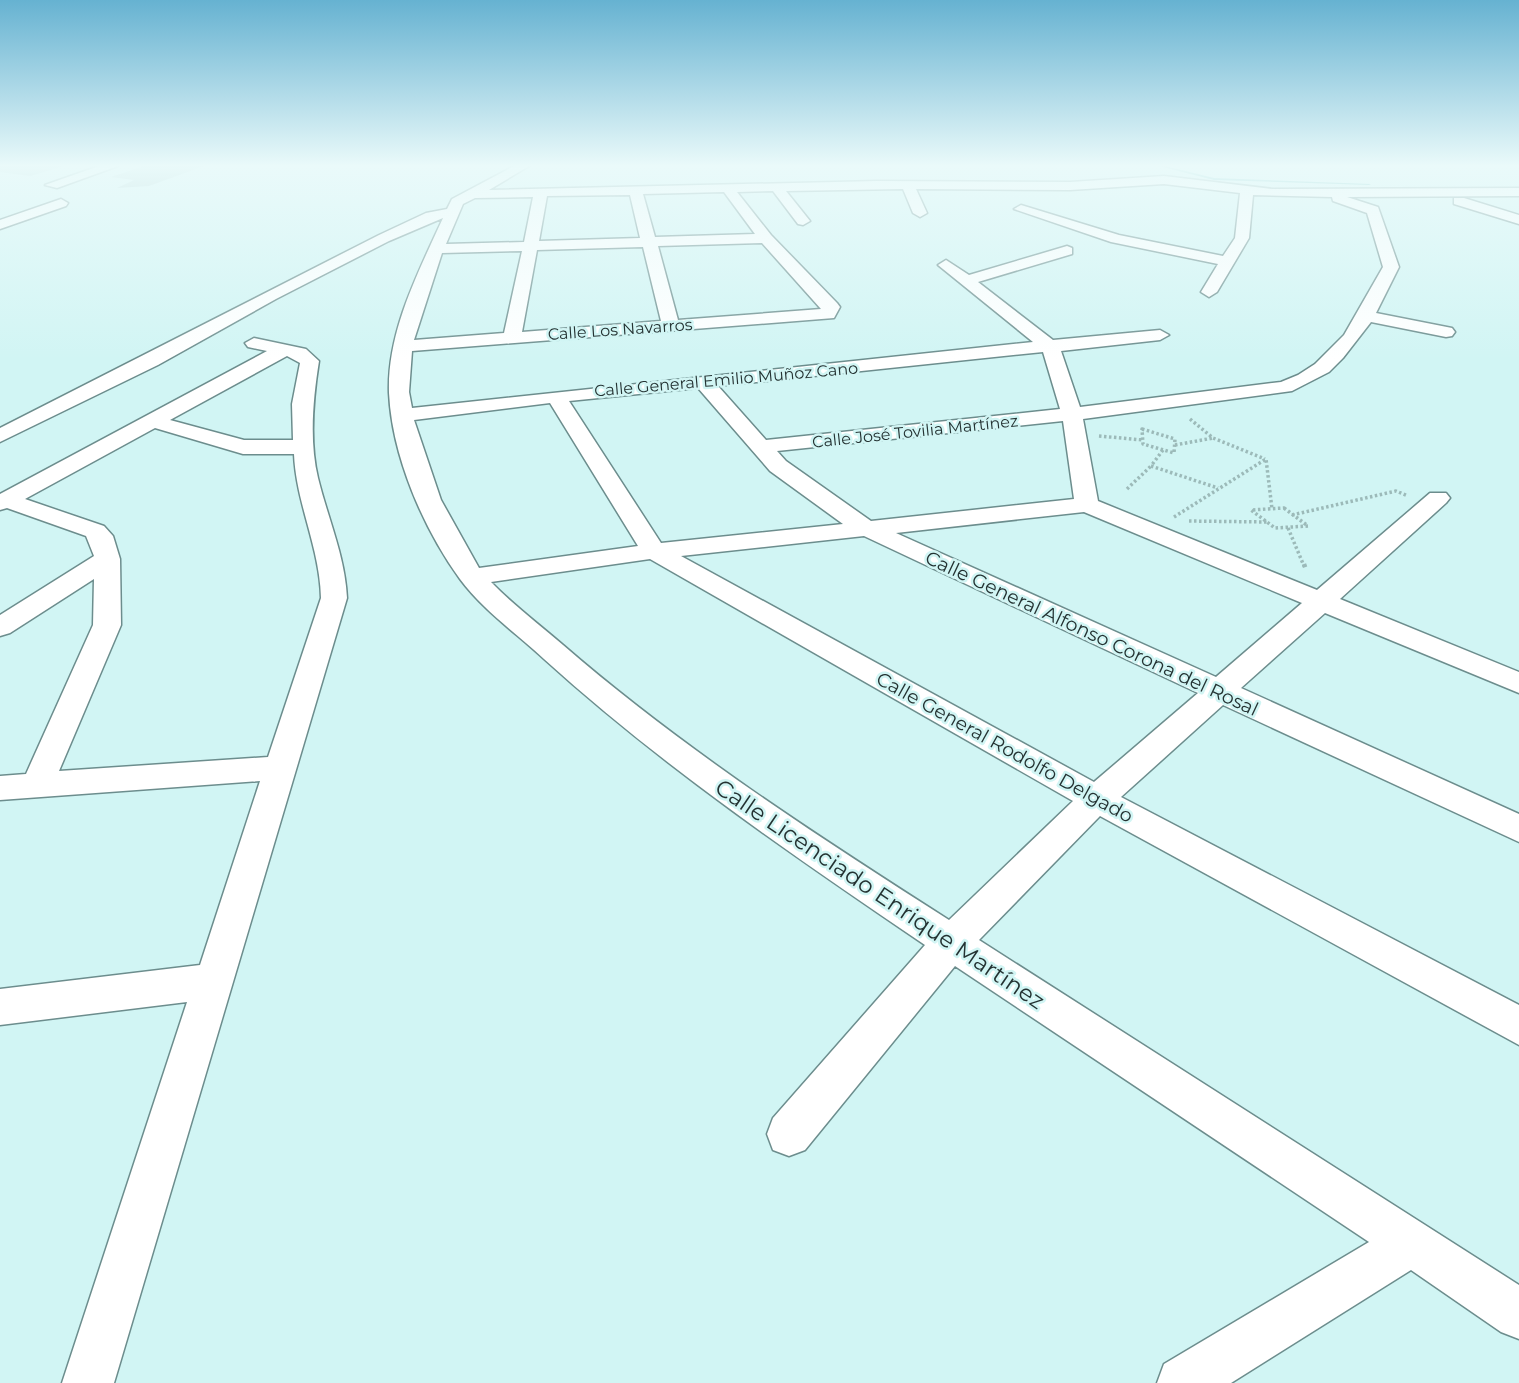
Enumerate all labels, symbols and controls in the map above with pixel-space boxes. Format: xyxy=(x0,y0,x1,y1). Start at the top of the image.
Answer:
street label: Calle Los Navarros xyxy=(547,315,693,344)
street label: Calle General Emilio Muñoz Cano xyxy=(593,358,859,401)
street label: Calle José Tovilia Martínez xyxy=(811,411,1019,452)
street label: Calle General Alfonso Corona del Rosal xyxy=(922,546,1262,721)
street label: Calle General Rodolfo Delgado xyxy=(872,667,1137,828)
street label: Calle Licenciado Enrique Martínez xyxy=(710,773,1050,1015)

